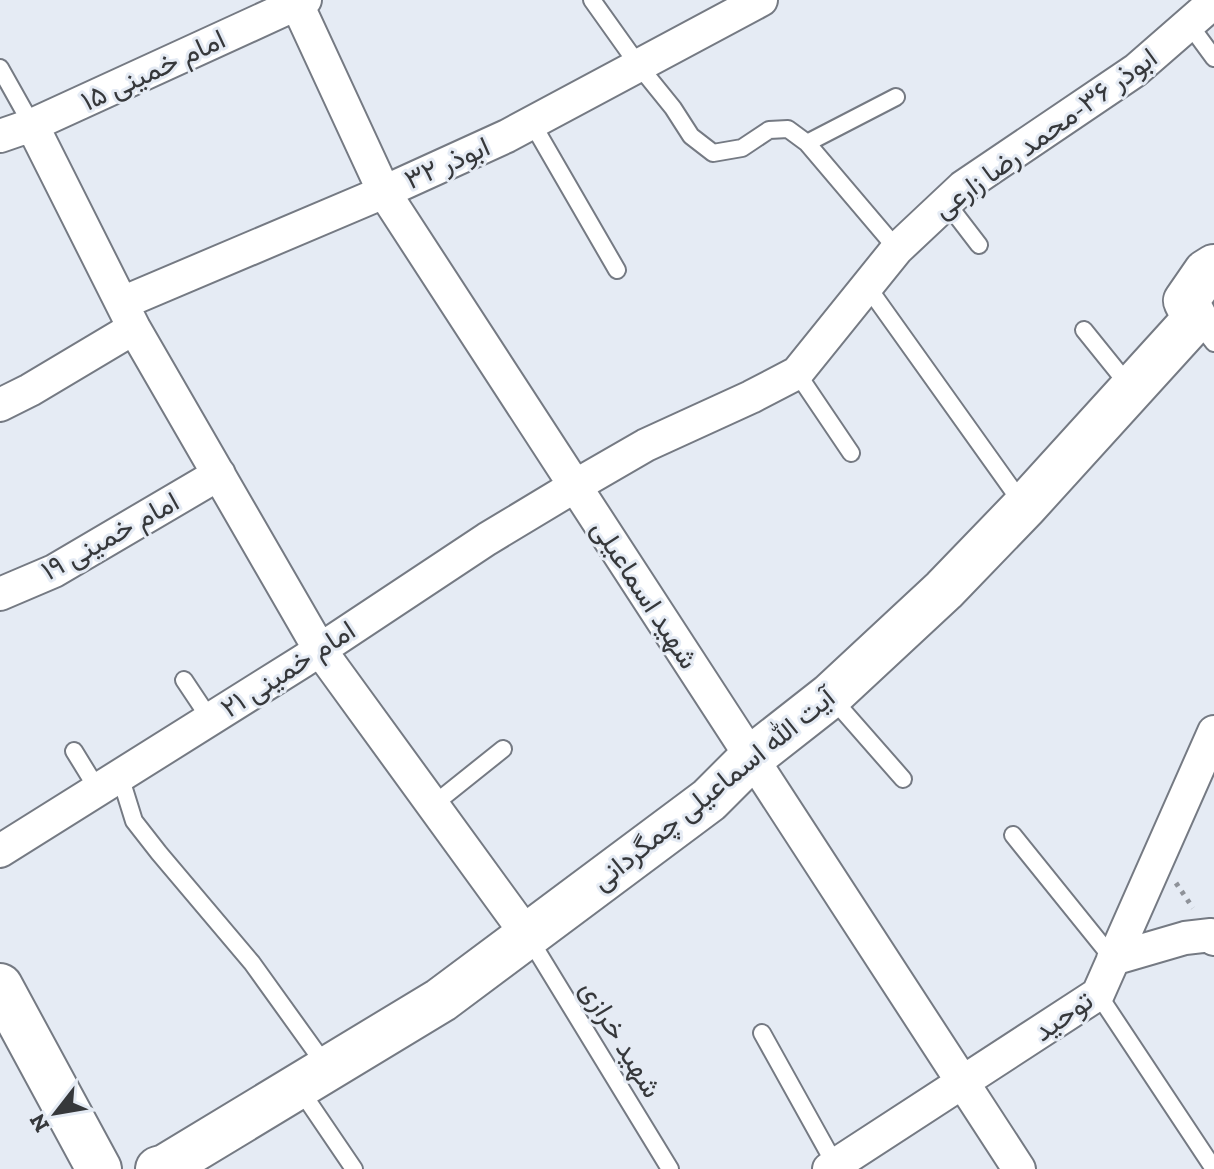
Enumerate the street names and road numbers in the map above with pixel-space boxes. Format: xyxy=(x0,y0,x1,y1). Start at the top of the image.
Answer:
street label: امام خمینی ۱۵ xyxy=(76,22,231,120)
street label: ابوذر ۳۶-محمد رضا زارعی xyxy=(927,41,1164,226)
street label: ابوذر ۳۲ xyxy=(399,130,495,197)
street label: امام خمینی ۱۹ xyxy=(35,485,186,589)
street label: شهید اسماعیلی xyxy=(584,513,705,675)
street label: امام خمینی ۲۱ xyxy=(215,613,362,726)
street label: آیت الله اسماعیلی چمگردانی xyxy=(585,679,844,899)
street label: شهید خرازی xyxy=(572,974,669,1104)
street label: توحید xyxy=(1027,984,1100,1049)

